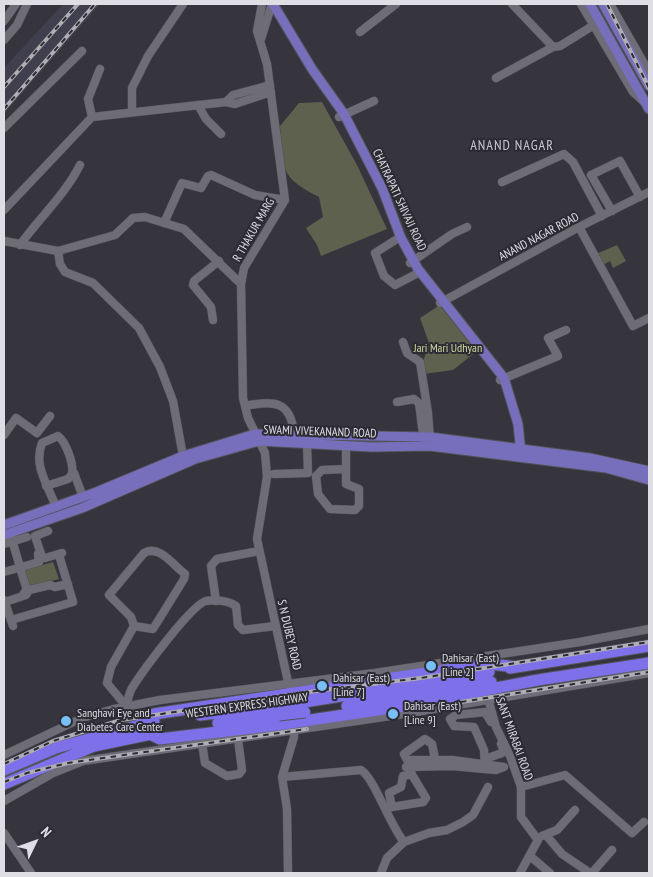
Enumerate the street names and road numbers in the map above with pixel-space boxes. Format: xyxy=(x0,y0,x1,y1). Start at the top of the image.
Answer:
street label: CHATRAPATI SHIVAJI ROAD xyxy=(369,147,429,253)
street label: R THAKUR MARG xyxy=(230,196,278,264)
street label: ANAND NAGAR ROAD xyxy=(497,210,581,264)
street label: SWAMI VIVEKANAND ROAD xyxy=(263,423,377,441)
street label: S N DUBEY ROAD xyxy=(274,598,304,672)
street label: WESTERN EXPRESS HIGHWAY xyxy=(185,690,309,722)
street label: SANT MIRABAI ROAD xyxy=(492,696,536,782)

